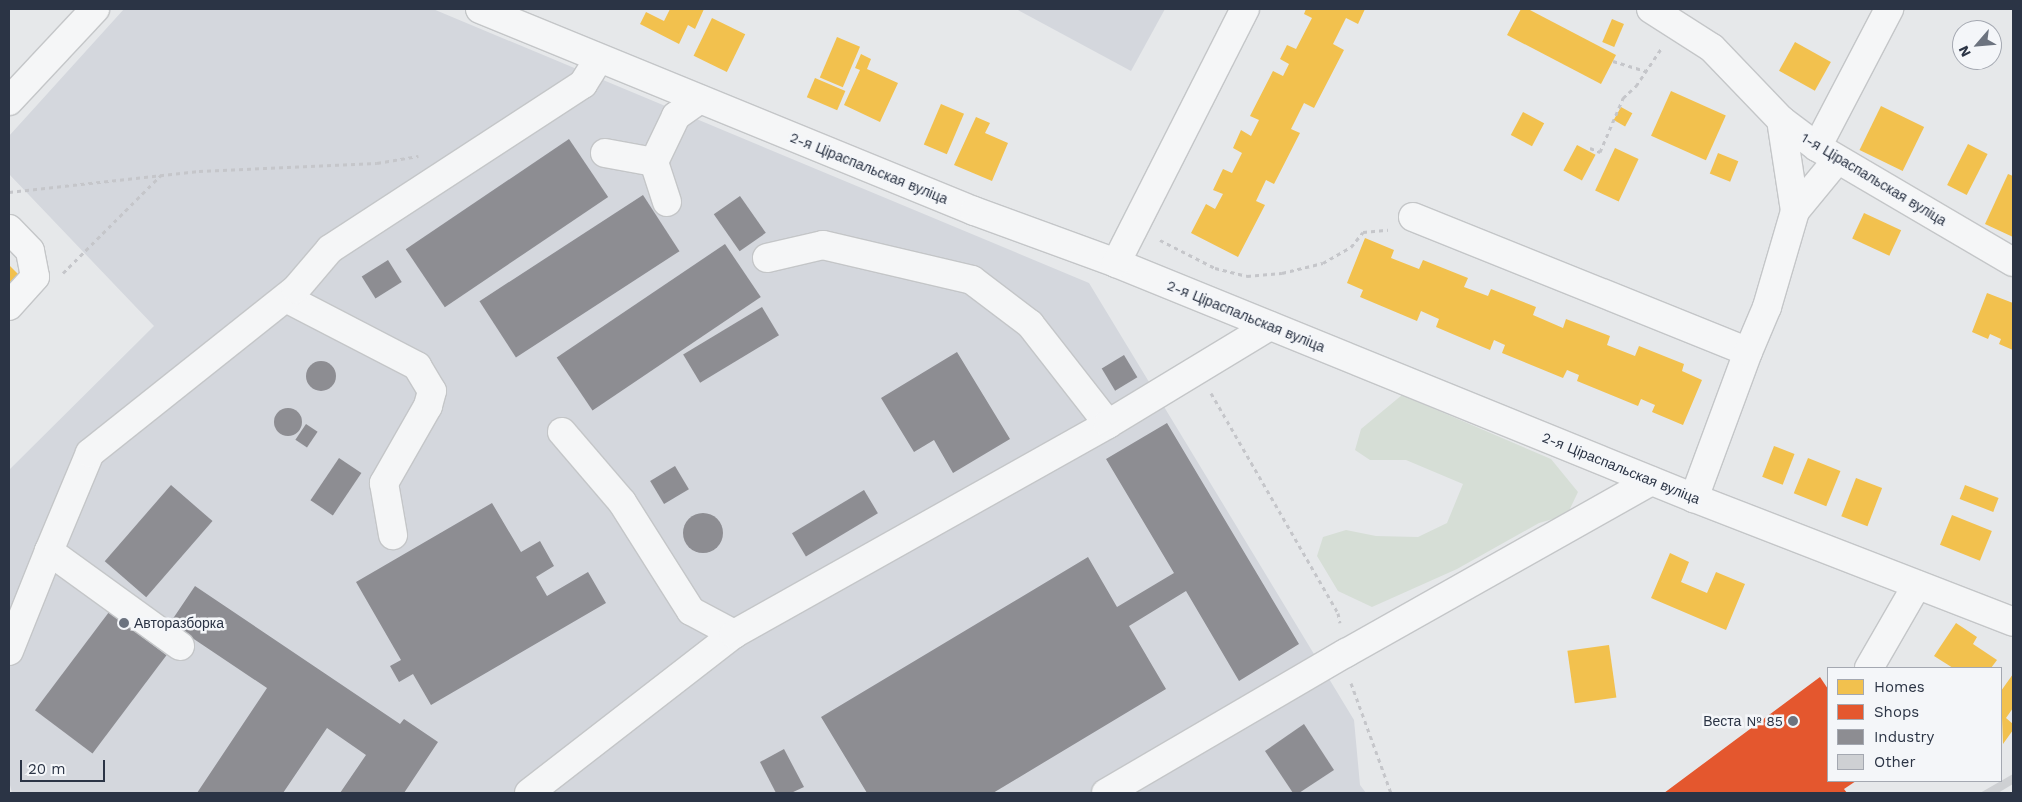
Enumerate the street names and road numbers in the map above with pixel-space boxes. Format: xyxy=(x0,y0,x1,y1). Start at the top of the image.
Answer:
street label: 2-я Ціраспальская вуліца xyxy=(788,129,950,207)
street label: 1-я Ціраспальская вуліца xyxy=(1798,129,1950,229)
street label: 2-я Ціраспальская вуліца xyxy=(1165,277,1327,355)
street label: 2-я Ціраспальская вуліца xyxy=(1540,429,1702,507)

